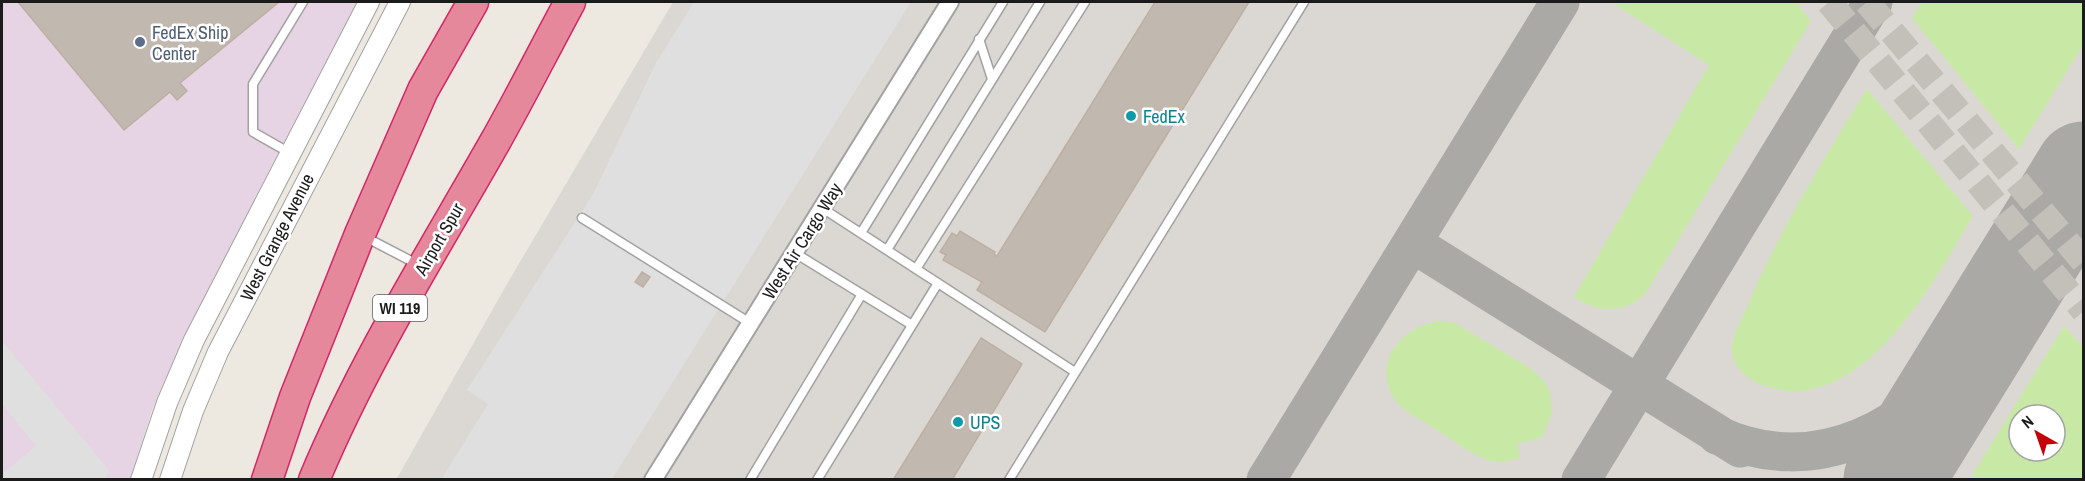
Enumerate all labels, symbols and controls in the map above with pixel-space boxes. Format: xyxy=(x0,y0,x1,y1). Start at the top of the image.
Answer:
place label: FedEx Ship Center xyxy=(152,20,228,66)
marker: FedEx Ship Center xyxy=(133,35,147,49)
place label: FedEx xyxy=(1143,104,1186,129)
marker: FedEx xyxy=(1124,109,1138,123)
street label: West Grange Avenue xyxy=(234,169,320,305)
street label: West Air Cargo Way xyxy=(756,177,848,304)
street label: Airport Spur xyxy=(408,198,470,281)
road number: WI 119 xyxy=(373,295,427,321)
north arrow xyxy=(2007,403,2067,463)
place label: UPS xyxy=(970,410,1001,435)
text: N xyxy=(2017,410,2038,433)
marker: UPS xyxy=(951,415,965,429)

